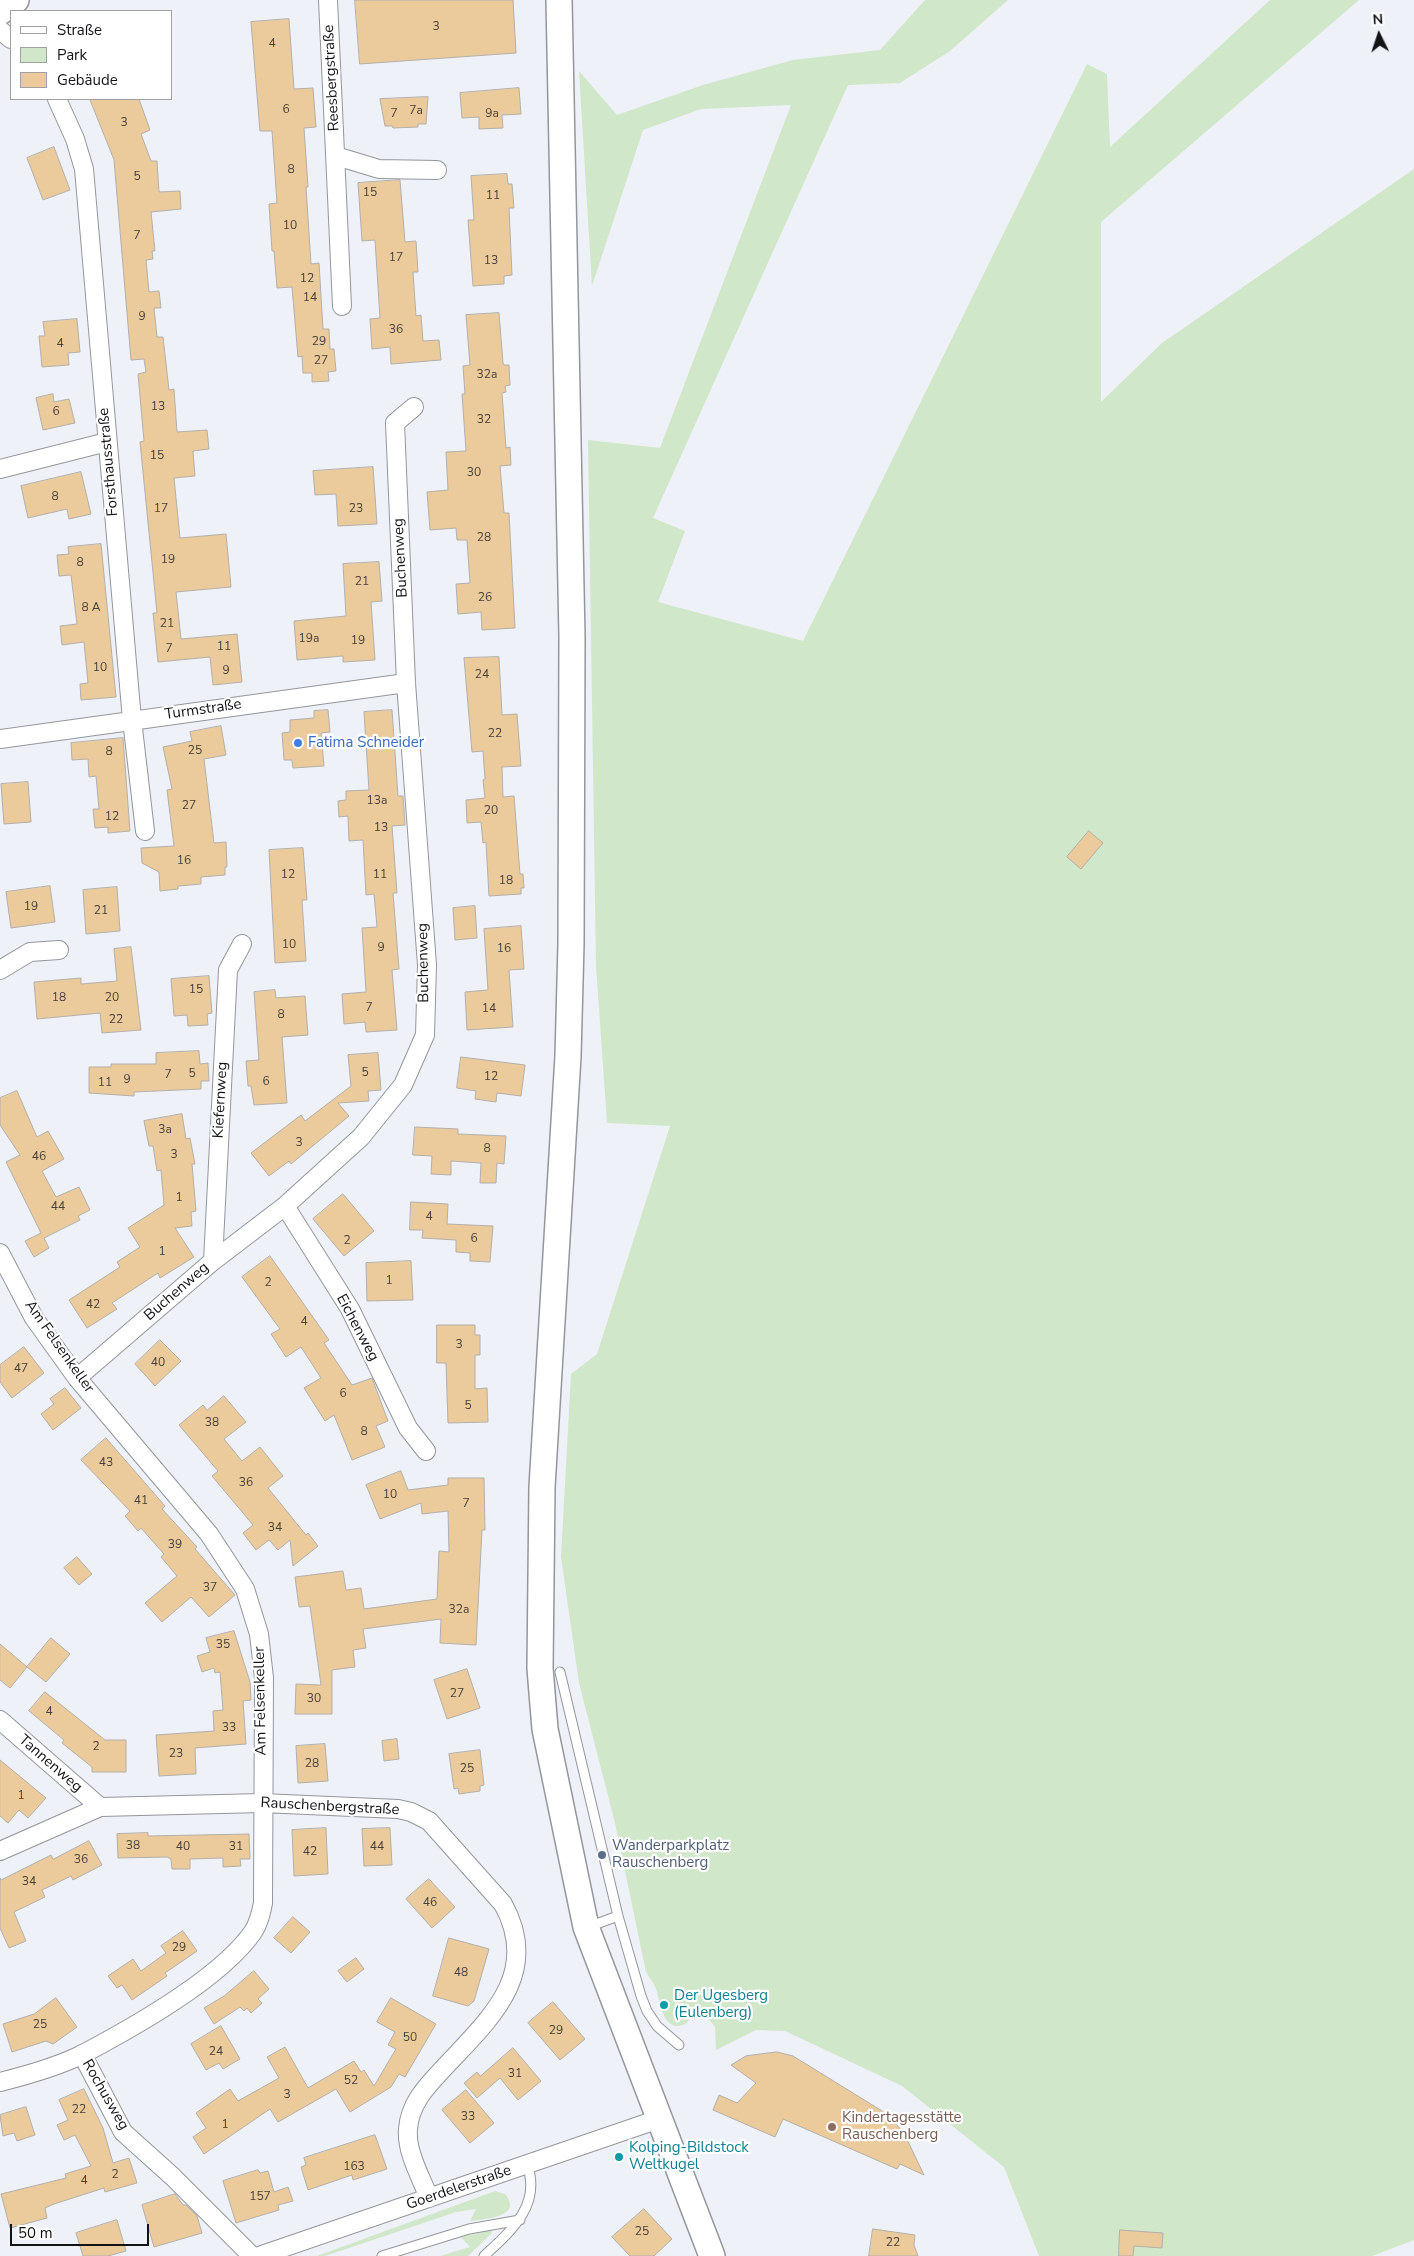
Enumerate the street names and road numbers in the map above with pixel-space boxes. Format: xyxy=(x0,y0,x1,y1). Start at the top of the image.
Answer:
street label: Reesbergstraße xyxy=(320,24,344,132)
street label: Forsthausstraße xyxy=(95,407,123,517)
street label: Buchenweg xyxy=(390,518,412,598)
street label: Turmstraße xyxy=(163,696,243,724)
street label: Buchenweg xyxy=(414,923,434,1003)
street label: Kiefernweg xyxy=(210,1061,232,1139)
street label: Buchenweg xyxy=(141,1259,213,1325)
street label: Eichenweg xyxy=(332,1291,382,1365)
street label: Am Felsenkeller xyxy=(20,1297,98,1397)
street label: Am Felsenkeller xyxy=(251,1646,271,1756)
street label: Tannenweg xyxy=(14,1731,86,1797)
street label: Rauschenbergstraße xyxy=(260,1794,400,1820)
street label: Rochusweg xyxy=(78,2057,132,2133)
street label: Goerdelerstraße xyxy=(404,2162,514,2214)

